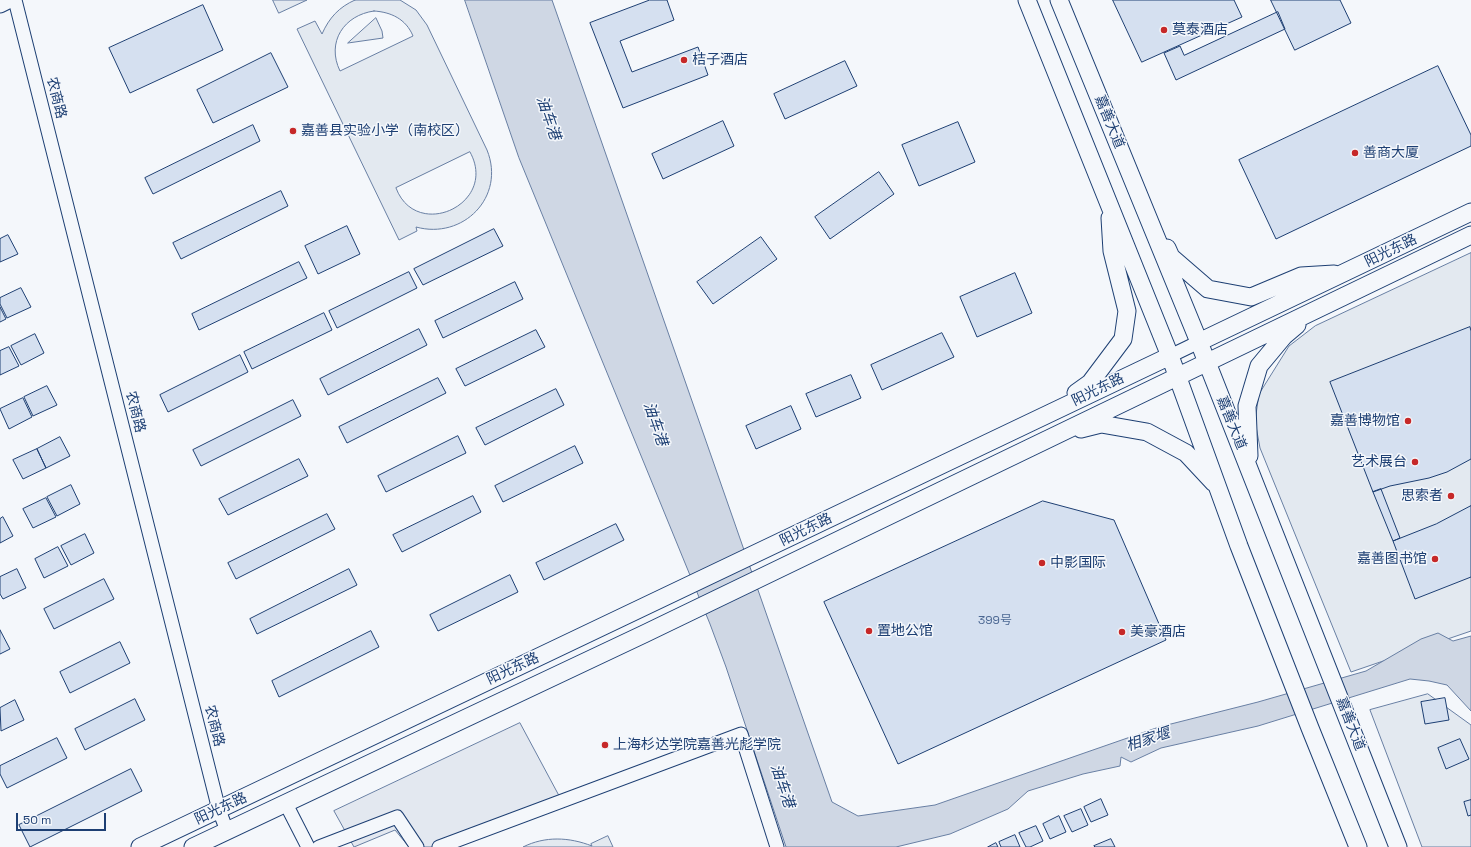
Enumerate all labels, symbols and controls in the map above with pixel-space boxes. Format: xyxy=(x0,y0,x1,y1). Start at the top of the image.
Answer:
place label: 莫泰酒店 xyxy=(1172,22,1228,38)
marker: 莫泰酒店 xyxy=(1159,25,1169,35)
place label: 桔子酒店 xyxy=(692,52,748,68)
marker: 桔子酒店 xyxy=(679,55,689,65)
street label: 农商路 xyxy=(43,76,69,120)
street label: 嘉善大道 xyxy=(1091,93,1127,151)
water label: 油车港 xyxy=(532,94,564,142)
place label: 嘉善县实验小学（南校区） xyxy=(301,123,469,139)
marker: 嘉善县实验小学（南校区） xyxy=(288,126,298,136)
place label: 善商大厦 xyxy=(1363,145,1419,161)
marker: 善商大厦 xyxy=(1350,148,1360,158)
street label: 阳光东路 xyxy=(1362,231,1420,271)
street label: 阳光东路 xyxy=(1069,370,1127,410)
street label: 农商路 xyxy=(122,390,148,434)
street label: 嘉善大道 xyxy=(1213,394,1249,452)
water label: 油车港 xyxy=(639,400,671,448)
place label: 嘉善博物馆 xyxy=(1330,413,1400,429)
marker: 嘉善博物馆 xyxy=(1403,416,1413,426)
place label: 艺术展台 xyxy=(1351,454,1407,470)
marker: 艺术展台 xyxy=(1410,457,1420,467)
place label: 思索者 xyxy=(1401,488,1443,504)
marker: 思索者 xyxy=(1446,491,1456,501)
street label: 阳光东路 xyxy=(777,510,835,550)
place label: 嘉善图书馆 xyxy=(1357,551,1427,567)
marker: 嘉善图书馆 xyxy=(1430,554,1440,564)
place label: 中影国际 xyxy=(1050,555,1106,571)
marker: 中影国际 xyxy=(1037,558,1047,568)
house number: 399号 xyxy=(978,614,1012,628)
place label: 置地公馆 xyxy=(877,623,933,639)
place label: 美豪酒店 xyxy=(1130,624,1186,640)
marker: 置地公馆 xyxy=(864,626,874,636)
marker: 美豪酒店 xyxy=(1117,627,1127,637)
street label: 阳光东路 xyxy=(484,650,542,688)
street label: 嘉善大道 xyxy=(1332,695,1368,753)
street label: 农商路 xyxy=(201,704,227,748)
water label: 相家堰 xyxy=(1124,724,1172,756)
place label: 上海杉达学院嘉善光彪学院 xyxy=(613,737,781,753)
marker: 上海杉达学院嘉善光彪学院 xyxy=(600,740,610,750)
water label: 油车港 xyxy=(766,762,798,810)
street label: 阳光东路 xyxy=(192,790,250,828)
scale bar xyxy=(18,805,108,831)
text: 50 m xyxy=(23,812,51,828)

